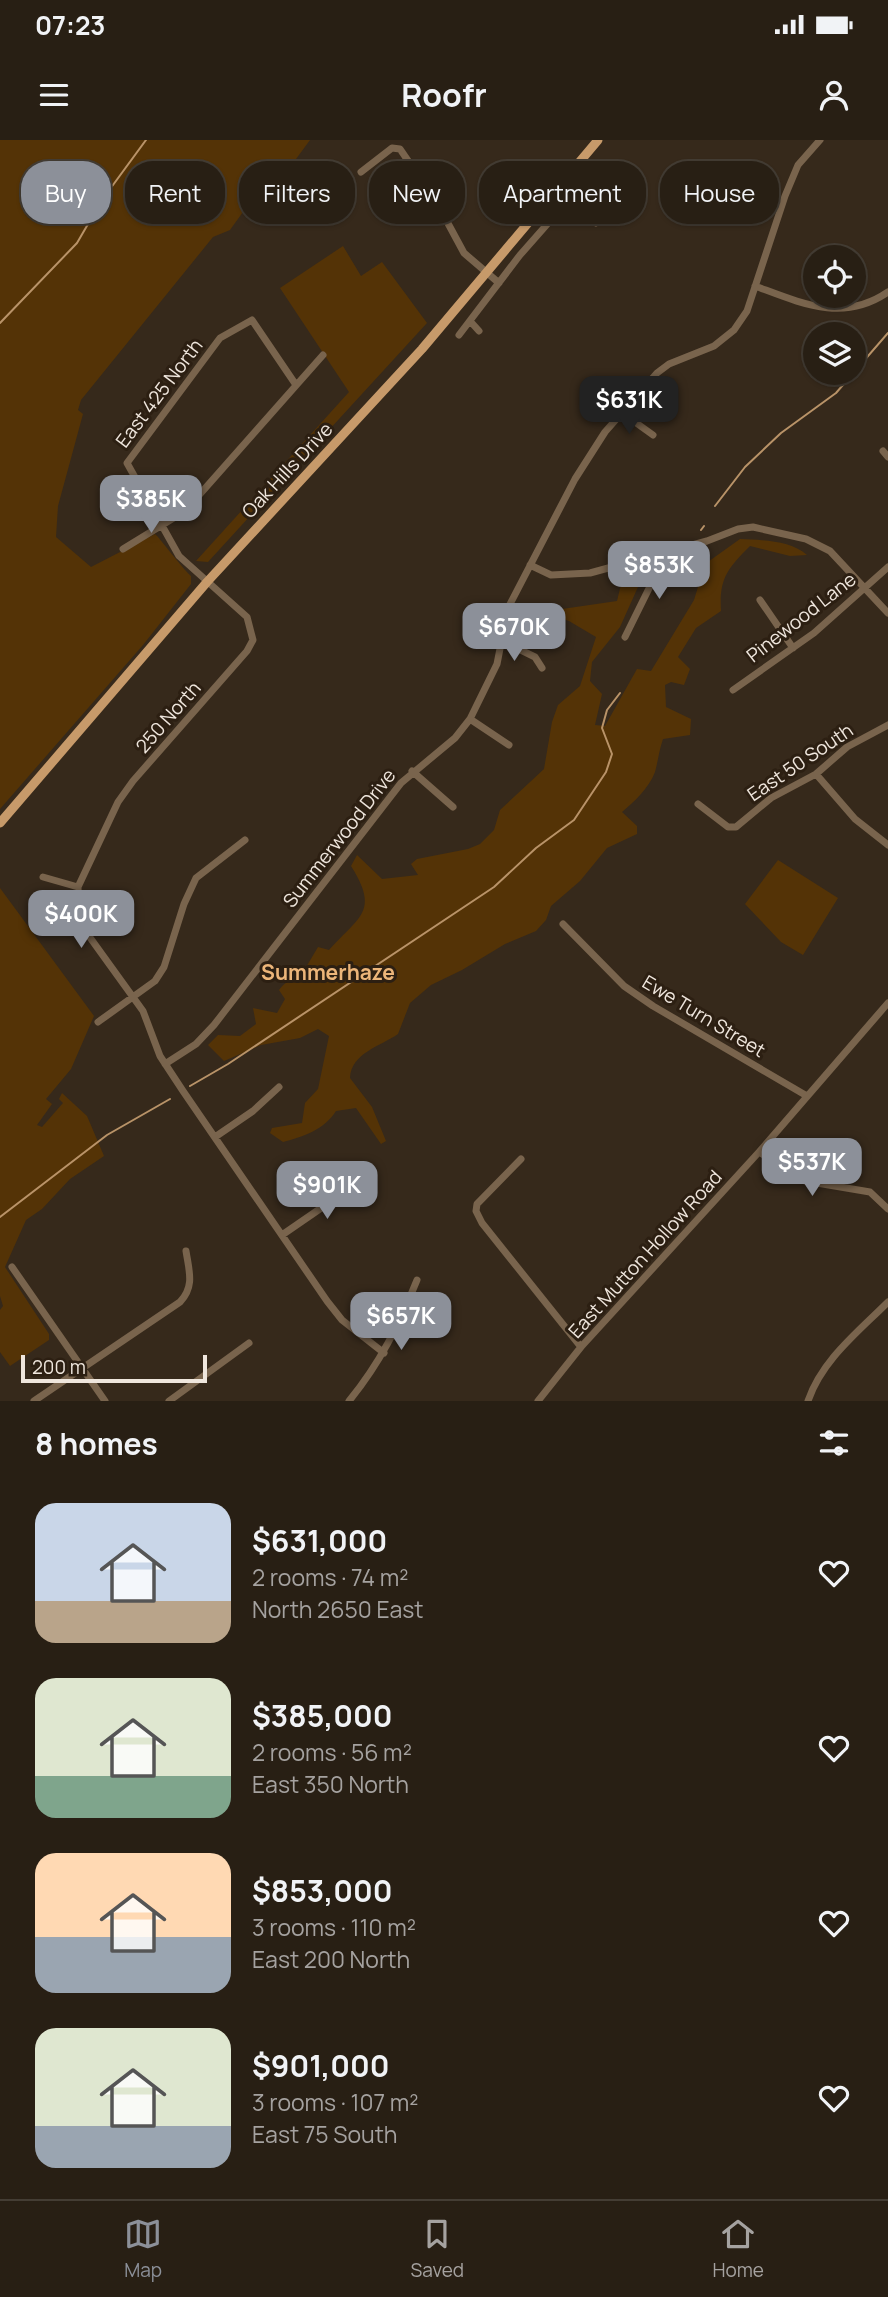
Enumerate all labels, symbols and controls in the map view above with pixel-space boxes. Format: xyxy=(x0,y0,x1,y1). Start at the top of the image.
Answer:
text: 07:23 xyxy=(35,7,106,43)
text: Roofr xyxy=(401,73,487,117)
icon: menu xyxy=(35,76,73,114)
icon: person xyxy=(815,76,853,114)
chip: Buy xyxy=(21,161,111,224)
chip: Rent xyxy=(125,161,225,224)
chip: Filters xyxy=(239,161,355,224)
chip: New xyxy=(369,161,465,224)
chip: Apartment xyxy=(479,161,646,224)
chip: House xyxy=(660,161,779,224)
map controls xyxy=(803,245,866,385)
button: locate xyxy=(803,245,866,308)
button: layers xyxy=(803,322,866,385)
street label: East 425 North xyxy=(110,333,208,453)
pin: $631K xyxy=(580,376,678,436)
text: $631K xyxy=(595,383,663,415)
street label: Oak Hills Drive xyxy=(236,417,338,523)
pin: $385K xyxy=(102,476,200,535)
text: $385K xyxy=(116,482,186,514)
pin: $853K xyxy=(610,542,708,601)
text: $853K xyxy=(624,548,694,580)
street label: Pinewood Lane xyxy=(741,566,861,668)
pin: $670K xyxy=(465,603,563,663)
text: $670K xyxy=(478,610,550,642)
street label: 250 North xyxy=(130,676,206,758)
street label: East 50 South xyxy=(742,717,858,807)
street label: Summerwood Drive xyxy=(277,763,401,913)
pin: $400K xyxy=(32,890,130,950)
text: $400K xyxy=(44,897,118,929)
district label: Summerhaze xyxy=(261,958,395,986)
street label: Ewe Turn Street xyxy=(638,969,770,1063)
pin: $537K xyxy=(763,1138,861,1198)
text: $537K xyxy=(778,1145,846,1177)
pin: $901K xyxy=(278,1161,376,1221)
street label: East Mutton Hollow Road xyxy=(562,1164,728,1344)
text: $901K xyxy=(293,1168,361,1200)
pin: $657K xyxy=(352,1292,450,1352)
text: $657K xyxy=(366,1299,436,1331)
scale bar xyxy=(21,1352,206,1384)
text: 200 m xyxy=(32,1354,86,1380)
text: 8 homes xyxy=(35,1423,158,1464)
icon: filters xyxy=(815,1424,853,1462)
text: $631,000 xyxy=(252,1520,387,1561)
icon: home xyxy=(91,1531,175,1615)
icon: heart xyxy=(815,1554,853,1592)
text: 2 rooms · 74 m² xyxy=(252,1561,408,1593)
text: North 2650 East xyxy=(252,1593,424,1625)
text: $385,000 xyxy=(252,1695,393,1736)
icon: home xyxy=(91,1706,175,1790)
icon: heart xyxy=(815,1729,853,1767)
text: 2 rooms · 56 m² xyxy=(252,1736,412,1768)
text: East 350 North xyxy=(252,1768,409,1800)
text: $853,000 xyxy=(252,1870,393,1911)
icon: home xyxy=(91,1881,175,1965)
icon: heart xyxy=(815,1904,853,1942)
text: 3 rooms · 110 m² xyxy=(252,1911,416,1943)
text: East 200 North xyxy=(252,1943,410,1975)
text: $901,000 xyxy=(252,2045,390,2086)
icon: home xyxy=(91,2056,175,2140)
icon: heart xyxy=(815,2079,853,2117)
text: 3 rooms · 107 m² xyxy=(252,2086,418,2118)
text: East 75 South xyxy=(252,2118,398,2150)
tab: Map xyxy=(124,2215,162,2283)
tab: Saved xyxy=(411,2215,464,2283)
tab: Home xyxy=(712,2215,764,2283)

